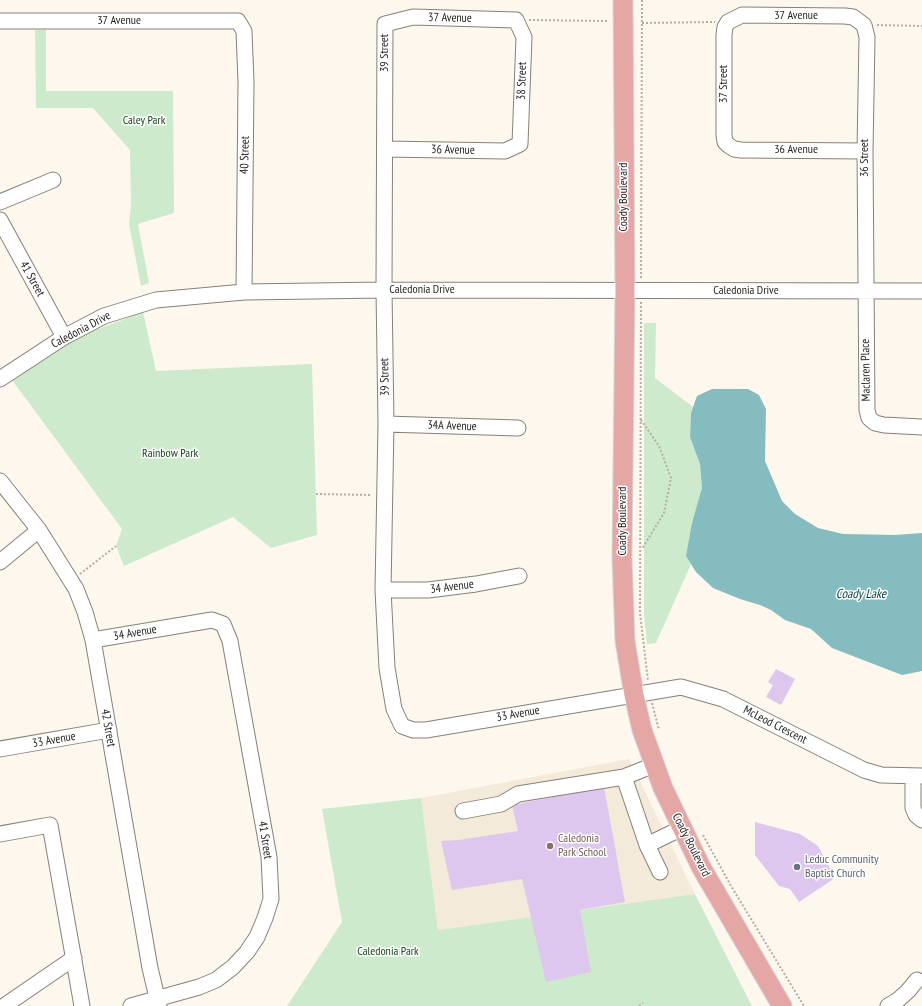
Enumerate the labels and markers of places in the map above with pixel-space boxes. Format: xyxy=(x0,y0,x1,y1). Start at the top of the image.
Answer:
place label: Caledonia Park School xyxy=(558,832,606,860)
marker: Caledonia Park School xyxy=(545,841,555,851)
place label: Leduc Community Baptist Church xyxy=(805,853,878,881)
marker: Leduc Community Baptist Church xyxy=(792,862,802,872)

